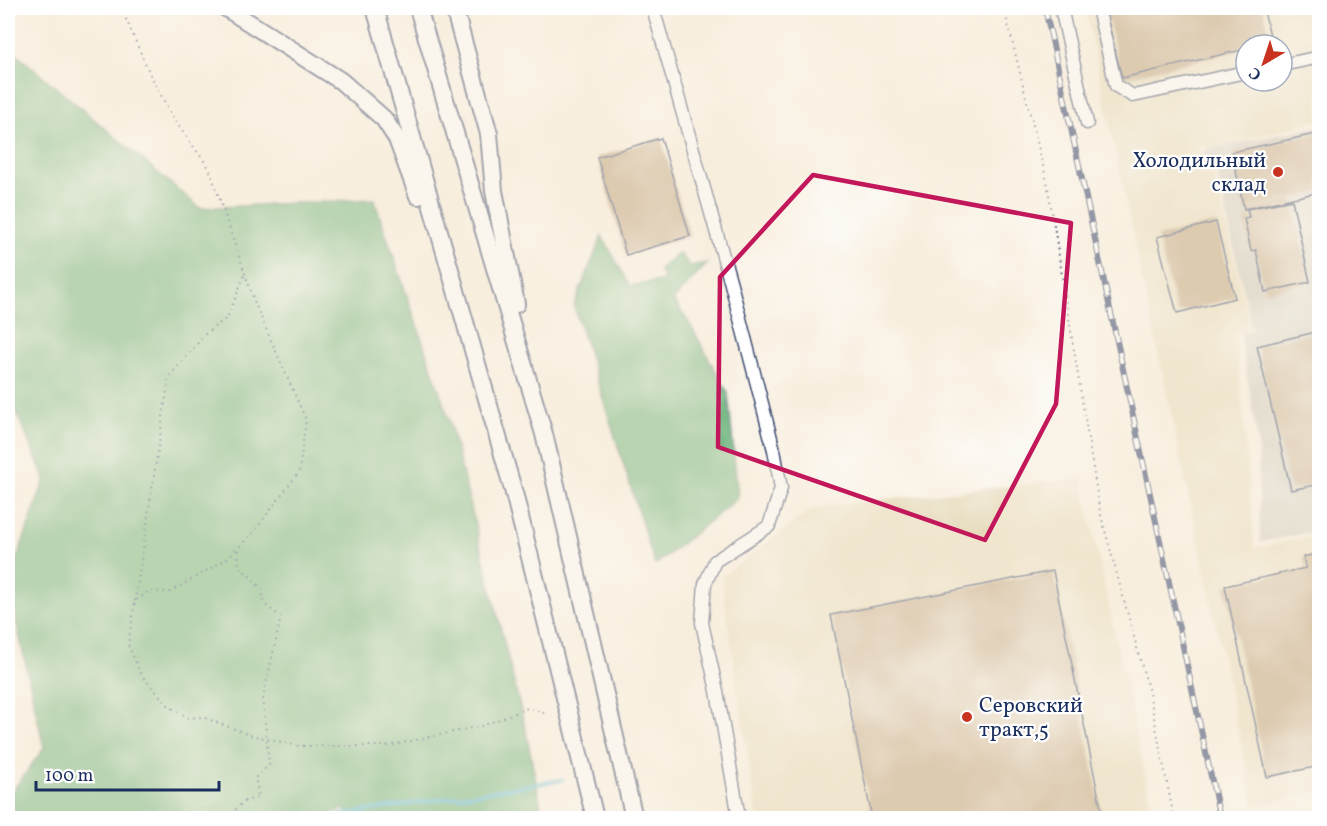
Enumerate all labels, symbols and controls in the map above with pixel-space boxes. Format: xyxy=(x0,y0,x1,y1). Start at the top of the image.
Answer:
north arrow xyxy=(1234,33,1294,93)
text: С xyxy=(1245,61,1267,85)
place label: Холодильный склад xyxy=(1133,147,1266,200)
marker: Холодильный склад xyxy=(1271,165,1285,179)
place label: Серовский тракт,5 xyxy=(979,692,1083,745)
marker: Серовский тракт,5 xyxy=(960,710,974,724)
scale bar xyxy=(36,754,219,792)
text: 100 m xyxy=(45,764,94,789)

